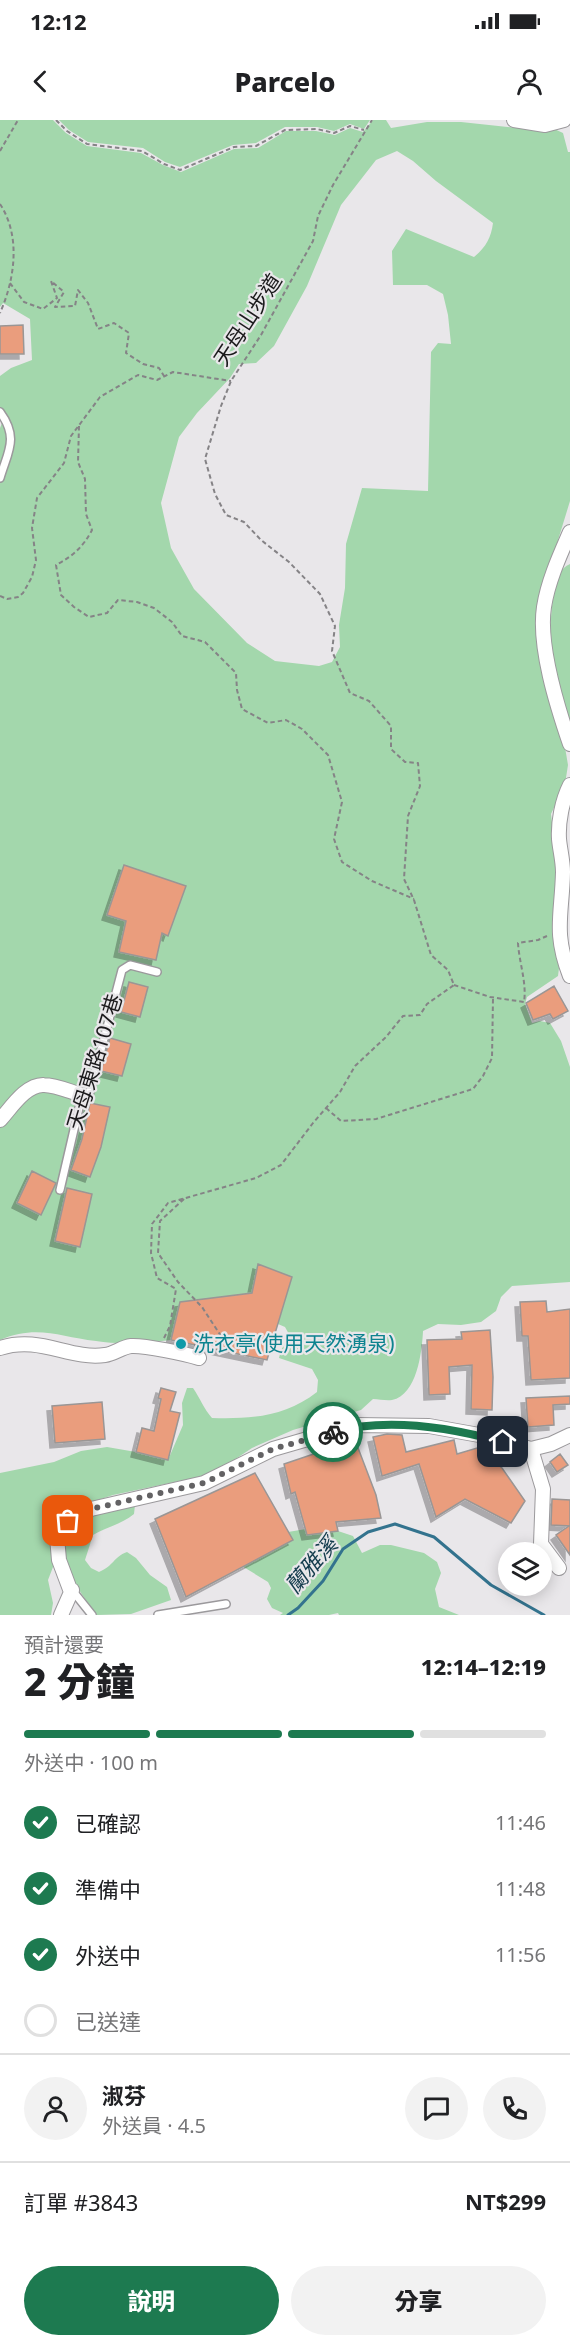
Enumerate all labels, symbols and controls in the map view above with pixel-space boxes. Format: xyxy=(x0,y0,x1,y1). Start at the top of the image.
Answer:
text: 12:12 xyxy=(30,6,87,36)
text: Parcelo xyxy=(234,63,336,100)
icon: back xyxy=(24,65,57,98)
icon: person xyxy=(513,65,546,98)
street label: 天母山步道 xyxy=(207,268,287,371)
street label: 天母東路107巷 xyxy=(60,990,128,1133)
place label: 洗衣亭(使用天然湧泉) xyxy=(193,1329,395,1357)
marker: 洗衣亭(使用天然湧泉) xyxy=(174,1337,188,1351)
courier xyxy=(303,1402,363,1462)
icon: bike xyxy=(317,1416,350,1449)
pin xyxy=(477,1416,528,1467)
icon: home xyxy=(486,1425,519,1458)
pin xyxy=(42,1495,93,1546)
icon: bag xyxy=(51,1504,84,1537)
water label: 蘭雅溪 xyxy=(277,1527,345,1599)
map controls xyxy=(498,1542,552,1596)
button: layers xyxy=(498,1542,552,1596)
text: 預計還要 xyxy=(24,1631,104,1658)
text: 12:14–12:19 xyxy=(421,1651,546,1681)
text: 2 分鐘 xyxy=(24,1654,135,1707)
text: 外送中 · 100 m xyxy=(24,1749,158,1776)
icon: check xyxy=(24,1806,57,1839)
text: 已確認 xyxy=(75,1808,141,1838)
text: 11:46 xyxy=(495,1809,546,1836)
icon: check xyxy=(24,1872,57,1905)
text: 準備中 xyxy=(75,1874,141,1904)
text: 11:48 xyxy=(495,1875,546,1902)
icon: check xyxy=(24,1938,57,1971)
text: 外送中 xyxy=(75,1940,141,1970)
text: 11:56 xyxy=(495,1941,546,1968)
text: 已送達 xyxy=(75,2006,141,2036)
button: person xyxy=(24,2077,87,2140)
button: chat xyxy=(405,2077,468,2140)
button: phone xyxy=(483,2077,546,2140)
text: 淑芬 xyxy=(102,2080,146,2110)
text: 外送員 · 4.5 xyxy=(102,2112,206,2139)
text: NT$299 xyxy=(465,2186,546,2216)
text: 訂單 #3843 xyxy=(24,2187,138,2217)
button: 說明 xyxy=(24,2266,279,2335)
button: 分享 xyxy=(291,2266,546,2335)

